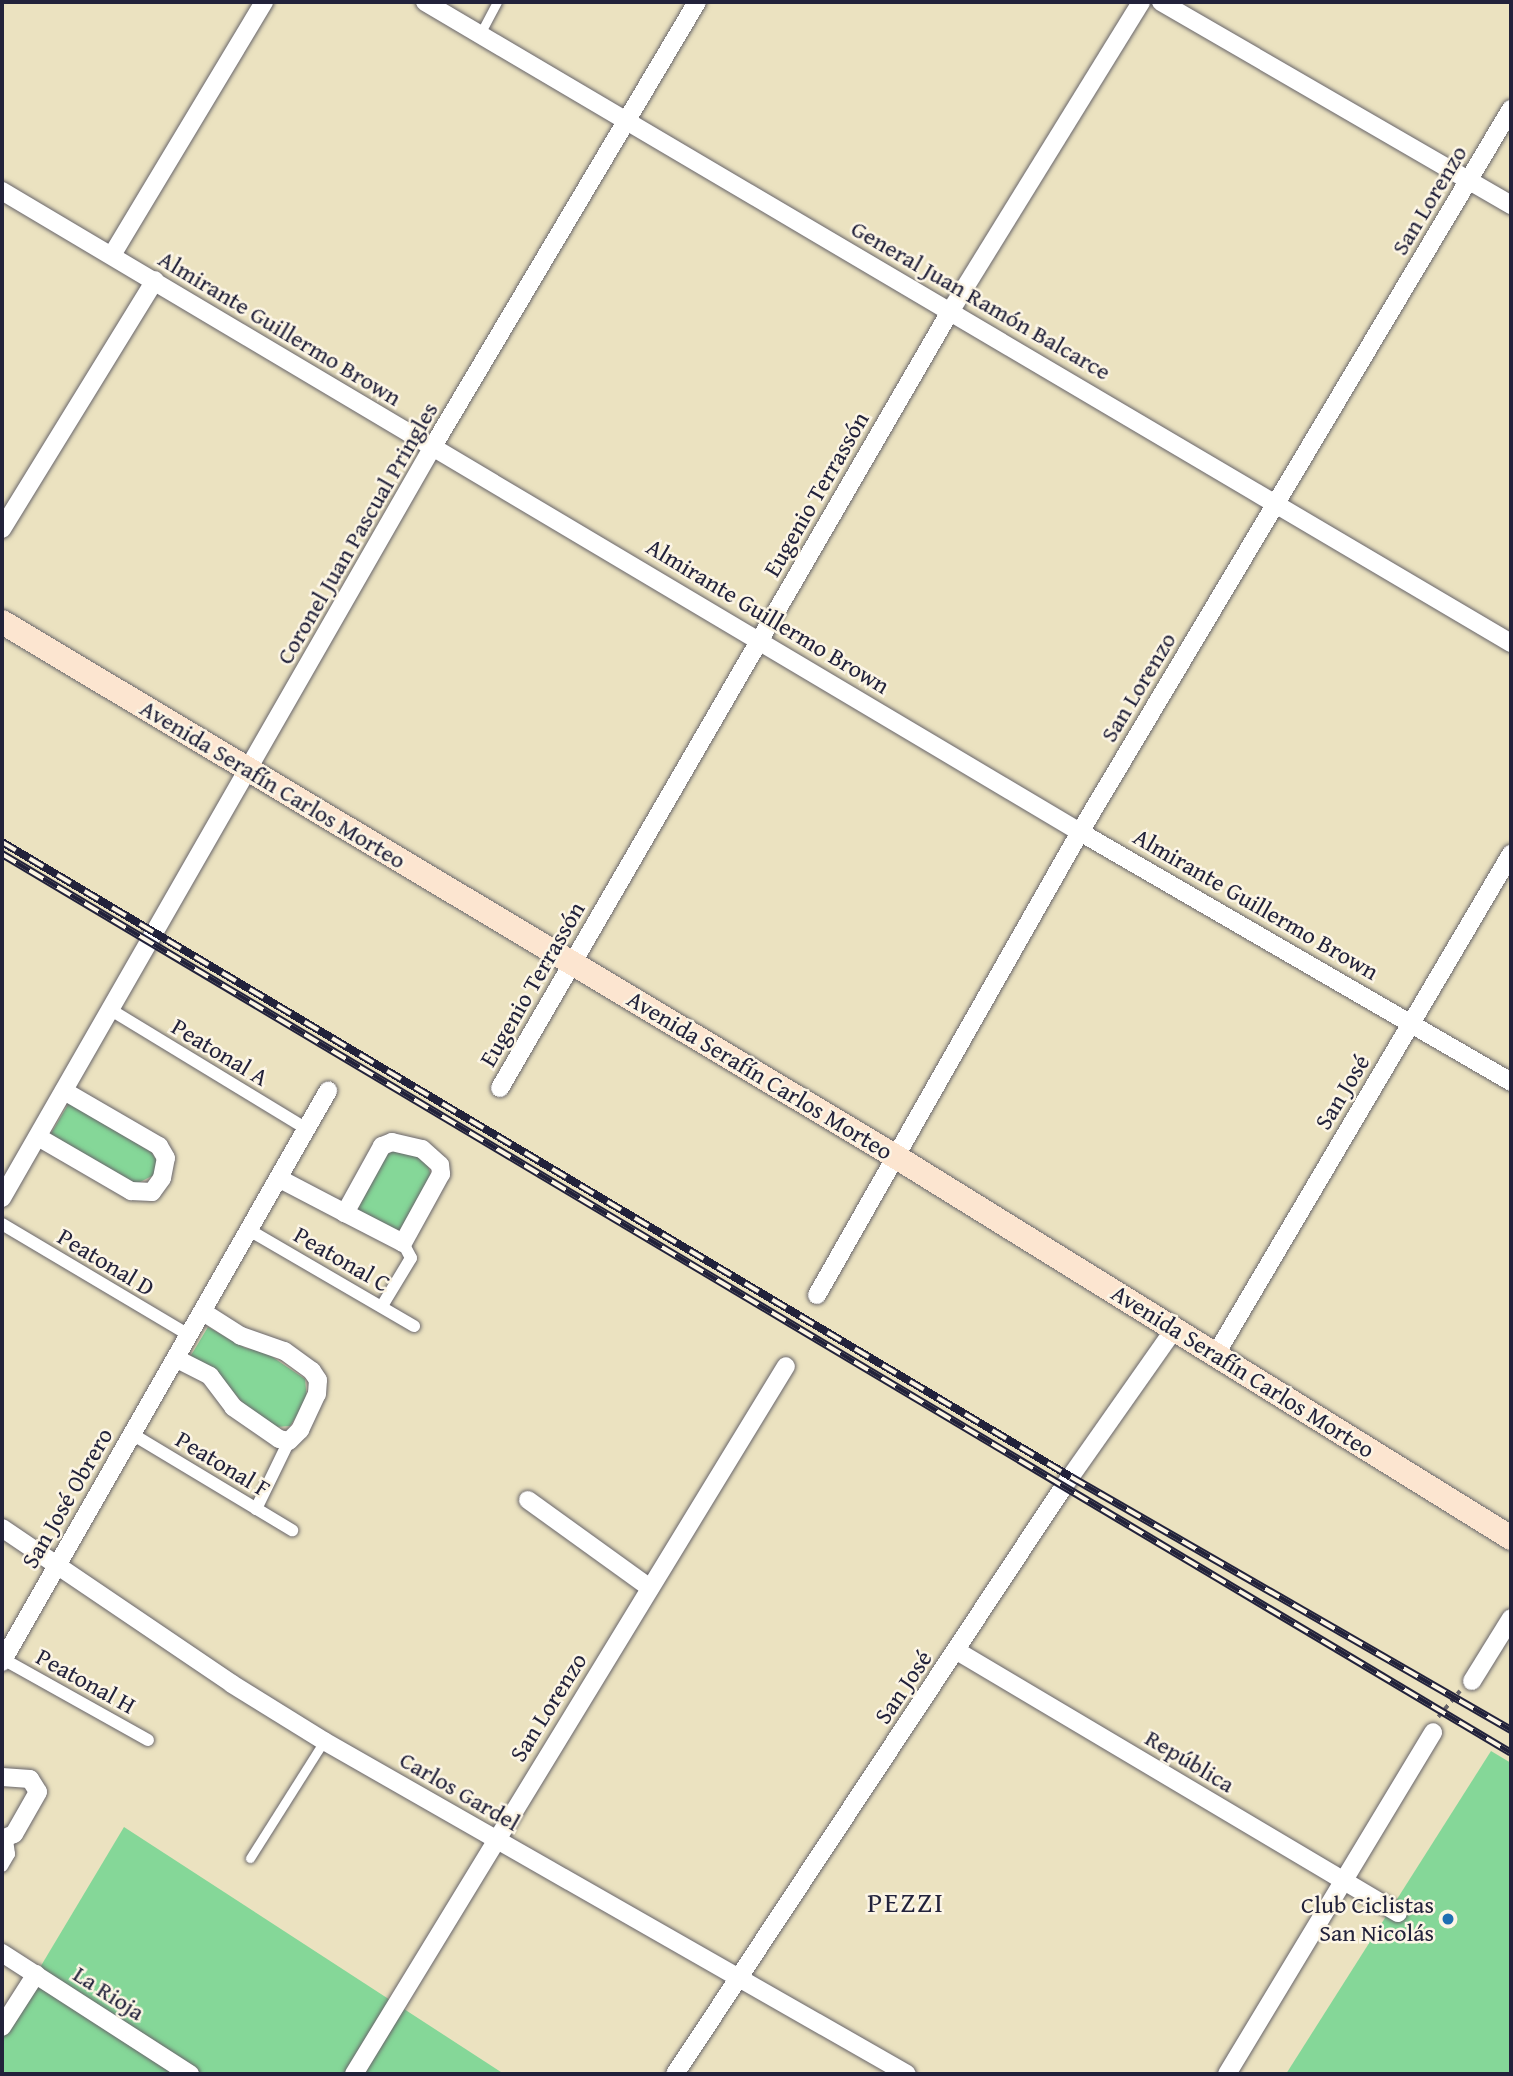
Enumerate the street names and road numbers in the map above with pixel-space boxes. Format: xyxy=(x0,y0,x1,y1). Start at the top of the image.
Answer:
street label: San Lorenzo xyxy=(1385,140,1473,260)
street label: General Juan Ramón Balcarce xyxy=(846,214,1116,386)
street label: Almirante Guillermo Brown xyxy=(153,244,407,412)
street label: Coronel Juan Pascual Pringles xyxy=(270,397,444,669)
street label: Eugenio Terrassón xyxy=(757,406,875,582)
street label: Almirante Guillermo Brown xyxy=(641,532,895,700)
street label: San Lorenzo xyxy=(1094,627,1182,747)
street label: Avenida Serafín Carlos Morteo xyxy=(135,693,411,875)
street label: Almirante Guillermo Brown xyxy=(1128,822,1384,986)
street label: Eugenio Terrassón xyxy=(473,896,591,1072)
street label: Avenida Serafín Carlos Morteo xyxy=(622,984,898,1166)
street label: Peatonal A xyxy=(166,1012,274,1092)
street label: San José xyxy=(1308,1049,1376,1135)
street label: Peatonal C xyxy=(289,1220,395,1298)
street label: Peatonal D xyxy=(52,1222,160,1302)
street label: Avenida Serafín Carlos Morteo xyxy=(1106,1278,1380,1464)
street label: San José Obrero xyxy=(15,1423,119,1573)
street label: Peatonal F xyxy=(171,1425,275,1503)
street label: Peatonal H xyxy=(31,1642,141,1720)
street label: San José xyxy=(868,1645,938,1729)
street label: San Lorenzo xyxy=(503,1647,593,1767)
street label: República xyxy=(1140,1723,1240,1799)
street label: Carlos Gardel xyxy=(395,1745,525,1837)
street label: La Rioja xyxy=(68,1959,150,2027)

